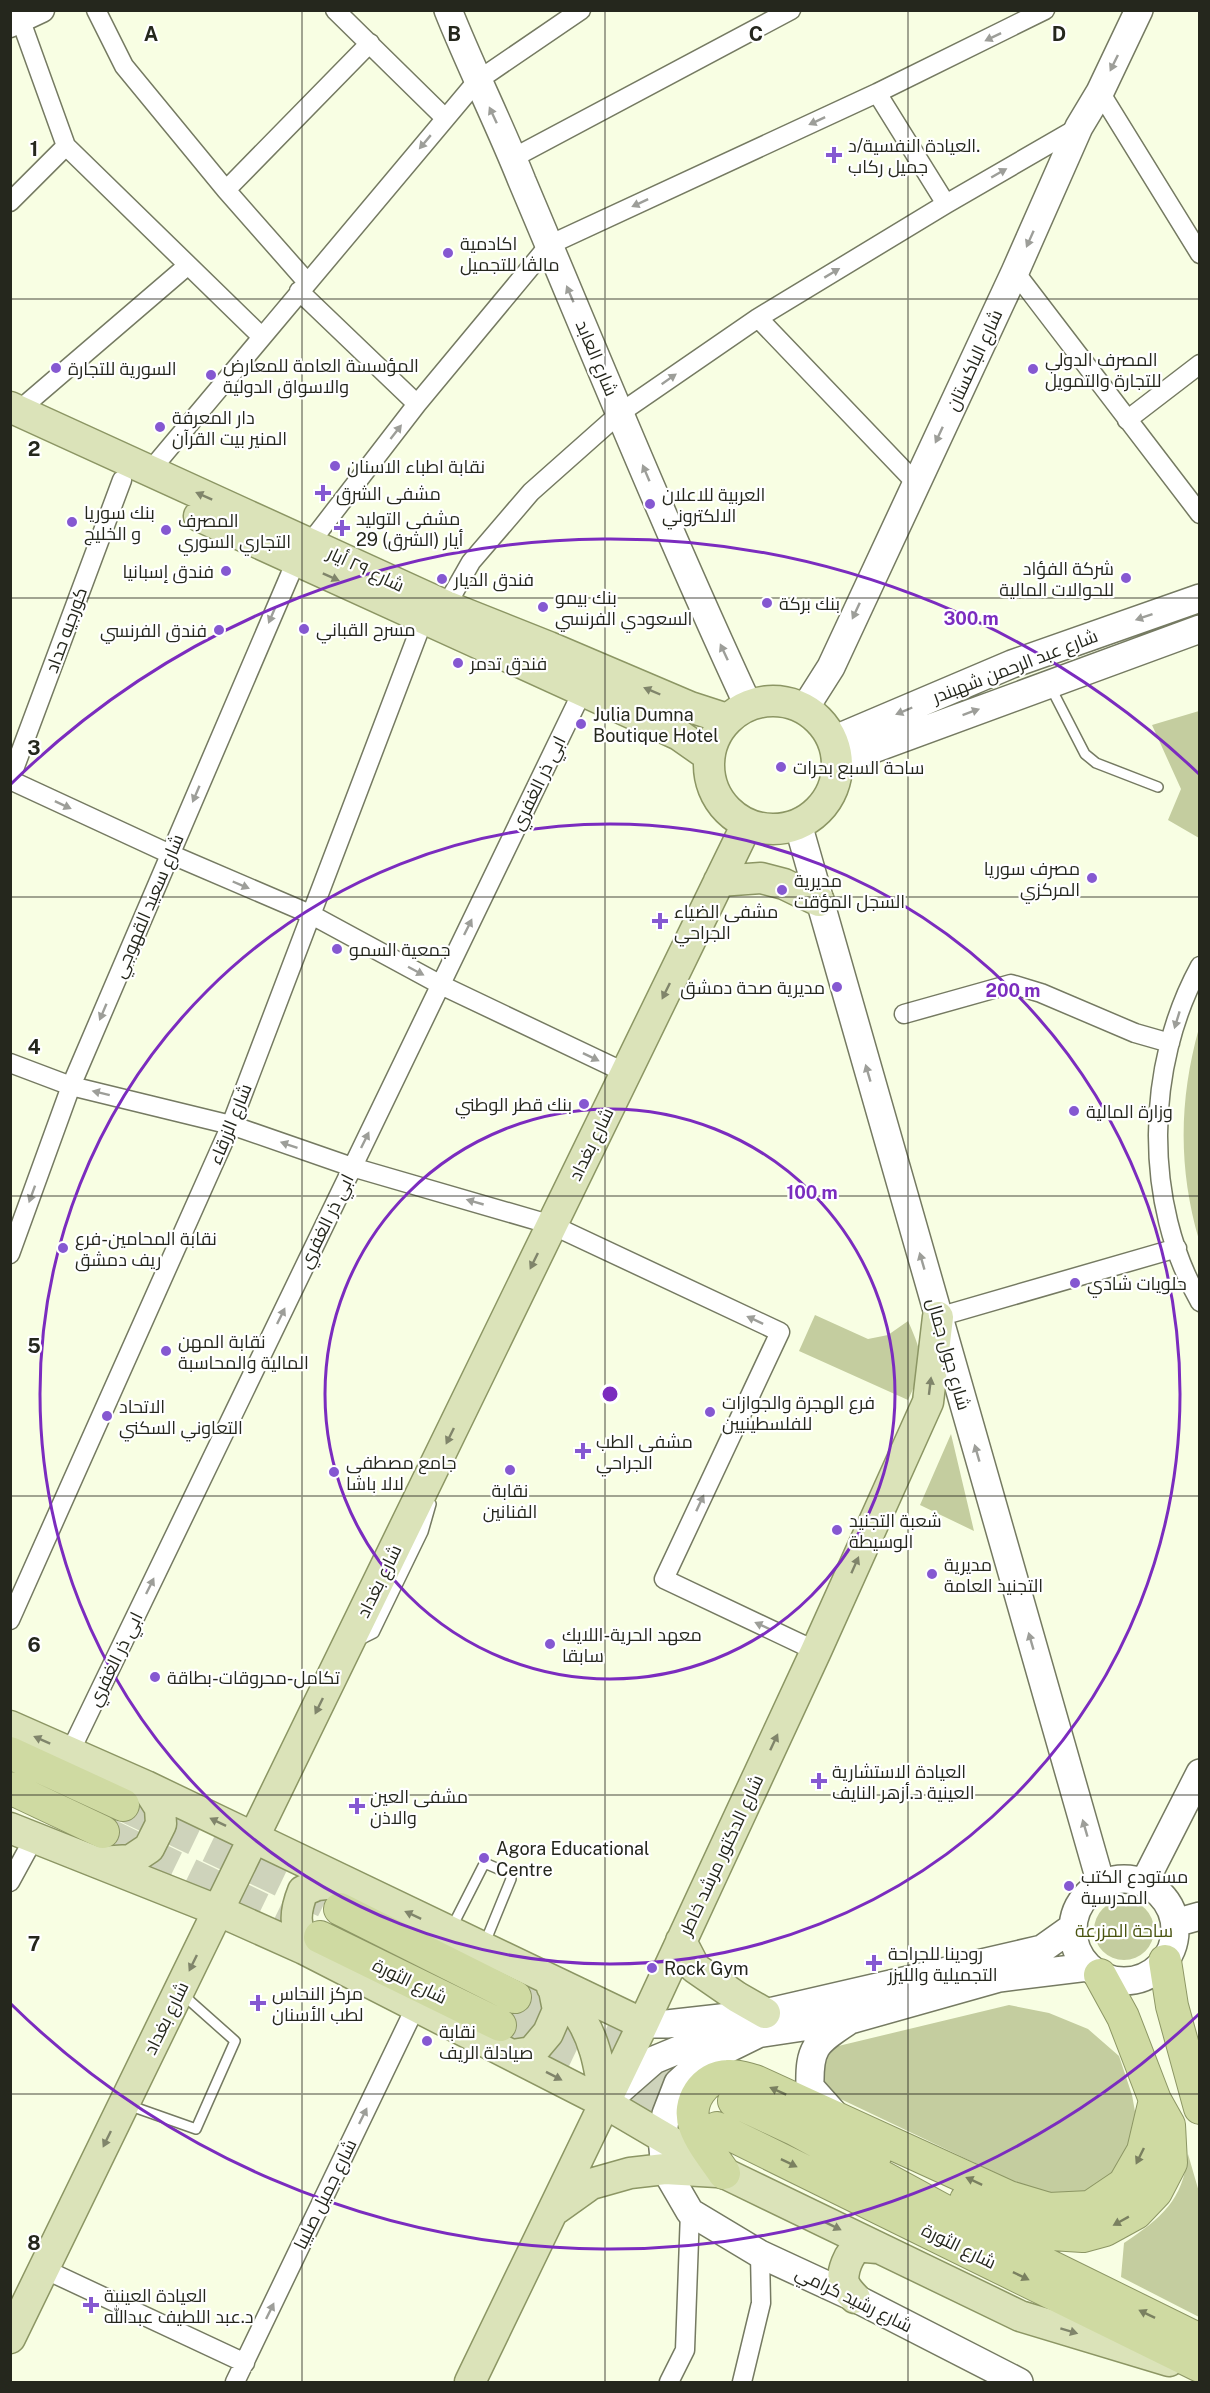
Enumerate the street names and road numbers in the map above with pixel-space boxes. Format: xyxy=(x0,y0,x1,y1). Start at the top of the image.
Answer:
street label: شارع الباكستان xyxy=(941,306,1008,415)
street label: شارع العابد xyxy=(570,317,622,400)
street label: شارع ٢٩ أيار xyxy=(323,542,408,598)
street label: كورجيه حداد xyxy=(41,584,92,676)
street label: شارع عبد الرحمن شهبندر xyxy=(929,625,1101,709)
street label: ابي ذر الغفري xyxy=(506,733,573,835)
street label: شارع سعيد القهوجي xyxy=(108,831,192,983)
street label: شارع الزرقاء xyxy=(204,1081,258,1168)
street label: شارع بغداد xyxy=(564,1104,619,1185)
street label: ابي ذر الغفري xyxy=(294,1171,361,1273)
street label: شارع جول جمال xyxy=(921,1296,975,1413)
street label: شارع بغداد xyxy=(352,1541,407,1622)
street label: ابي ذر الغفري xyxy=(83,1609,150,1711)
street label: شارع الدكتور مرشد خاطر xyxy=(674,1771,769,1940)
street label: شارع الثورة xyxy=(369,1954,451,2010)
street label: شارع بغداد xyxy=(139,1978,194,2059)
street label: شارع جميل صليبا xyxy=(289,2136,362,2253)
street label: شارع الثورة xyxy=(918,2219,1000,2275)
street label: شارع رشيد كرامي xyxy=(791,2262,916,2340)

